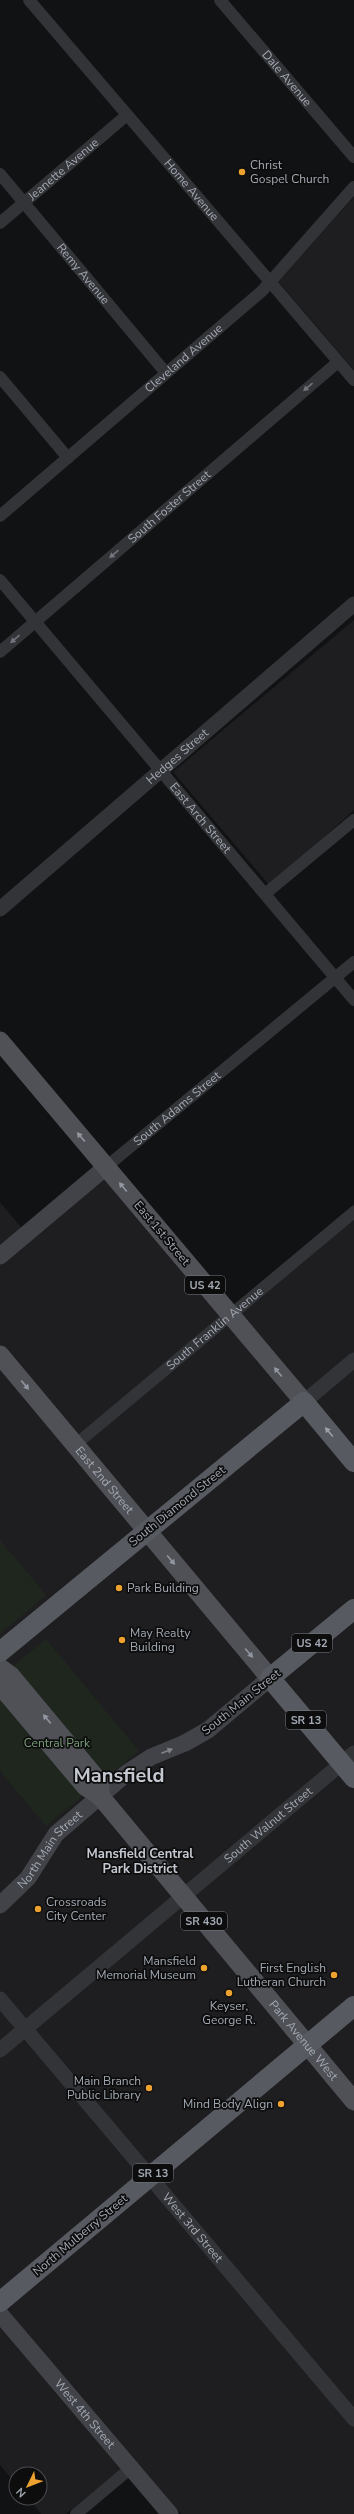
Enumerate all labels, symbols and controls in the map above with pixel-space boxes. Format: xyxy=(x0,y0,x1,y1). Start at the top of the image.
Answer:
street label: Dale Avenue xyxy=(258,47,315,110)
street label: Jeanette Avenue xyxy=(24,134,102,205)
street label: Home Avenue xyxy=(161,156,222,224)
place label: Christ Gospel Church xyxy=(250,157,329,187)
marker: Christ Gospel Church xyxy=(237,167,247,177)
street label: Remy Avenue xyxy=(53,240,113,308)
street label: Cleveland Avenue xyxy=(141,320,226,396)
one-way arrow xyxy=(303,383,314,392)
street label: South Foster Street xyxy=(124,466,215,547)
one-way arrow xyxy=(109,549,119,558)
one-way arrow xyxy=(10,634,21,643)
street label: Hedges Street xyxy=(143,724,213,788)
street label: East Arch Street xyxy=(166,779,235,857)
street label: South Adams Street xyxy=(130,1067,225,1149)
one-way arrow xyxy=(77,1132,86,1143)
one-way arrow xyxy=(118,1181,127,1192)
street label: East 1st Street xyxy=(130,1198,194,1269)
road number: US 42 xyxy=(185,1276,225,1294)
street label: South Franklin Avenue xyxy=(163,1283,267,1374)
one-way arrow xyxy=(274,1367,283,1377)
one-way arrow xyxy=(21,1380,30,1391)
one-way arrow xyxy=(324,1427,333,1437)
street label: East 2nd Street xyxy=(72,1443,138,1518)
street label: South Diamond Street xyxy=(126,1462,229,1550)
one-way arrow xyxy=(167,1555,176,1565)
place label: Park Building xyxy=(127,1580,199,1596)
marker: Park Building xyxy=(114,1583,124,1593)
place label: May Realty Building xyxy=(130,1625,191,1655)
road number: US 42 xyxy=(292,1634,332,1652)
marker: May Realty Building xyxy=(117,1635,127,1645)
one-way arrow xyxy=(245,1648,254,1658)
street label: South Main Street xyxy=(198,1665,284,1739)
road number: SR 13 xyxy=(286,1711,326,1729)
one-way arrow xyxy=(43,1714,52,1725)
park label: Central Park xyxy=(24,1735,91,1751)
one-way arrow xyxy=(161,1747,173,1753)
district label: Mansfield xyxy=(73,1762,165,1789)
street label: South Walnut Street xyxy=(220,1783,316,1867)
street label: North Main Street xyxy=(14,1806,86,1892)
district label: Mansfield Central Park District xyxy=(86,1845,194,1878)
place label: Crossroads City Center xyxy=(46,1894,107,1924)
marker: Crossroads City Center xyxy=(33,1904,43,1914)
road number: SR 430 xyxy=(181,1912,227,1930)
place label: Mansfield Memorial Museum xyxy=(96,1953,196,1983)
place label: First English Lutheran Church xyxy=(237,1960,326,1990)
marker: Mansfield Memorial Museum xyxy=(199,1963,209,1973)
marker: First English Lutheran Church xyxy=(329,1970,339,1980)
marker: Keyser, George R. xyxy=(224,1988,234,1998)
street label: Park Avenue West xyxy=(265,1997,342,2084)
place label: Keyser, George R. xyxy=(202,1998,256,2028)
place label: Main Branch Public Library xyxy=(67,2073,142,2103)
marker: Main Branch Public Library xyxy=(144,2083,154,2093)
place label: Mind Body Align xyxy=(183,2096,273,2112)
marker: Mind Body Align xyxy=(276,2099,286,2109)
road number: SR 13 xyxy=(133,2164,173,2182)
street label: West 3rd Street xyxy=(159,2189,227,2266)
street label: North Mulberry Street xyxy=(29,2190,131,2279)
street label: West 4th Street xyxy=(51,2376,119,2452)
north arrow xyxy=(8,2466,48,2506)
text: N xyxy=(13,2484,29,2501)

